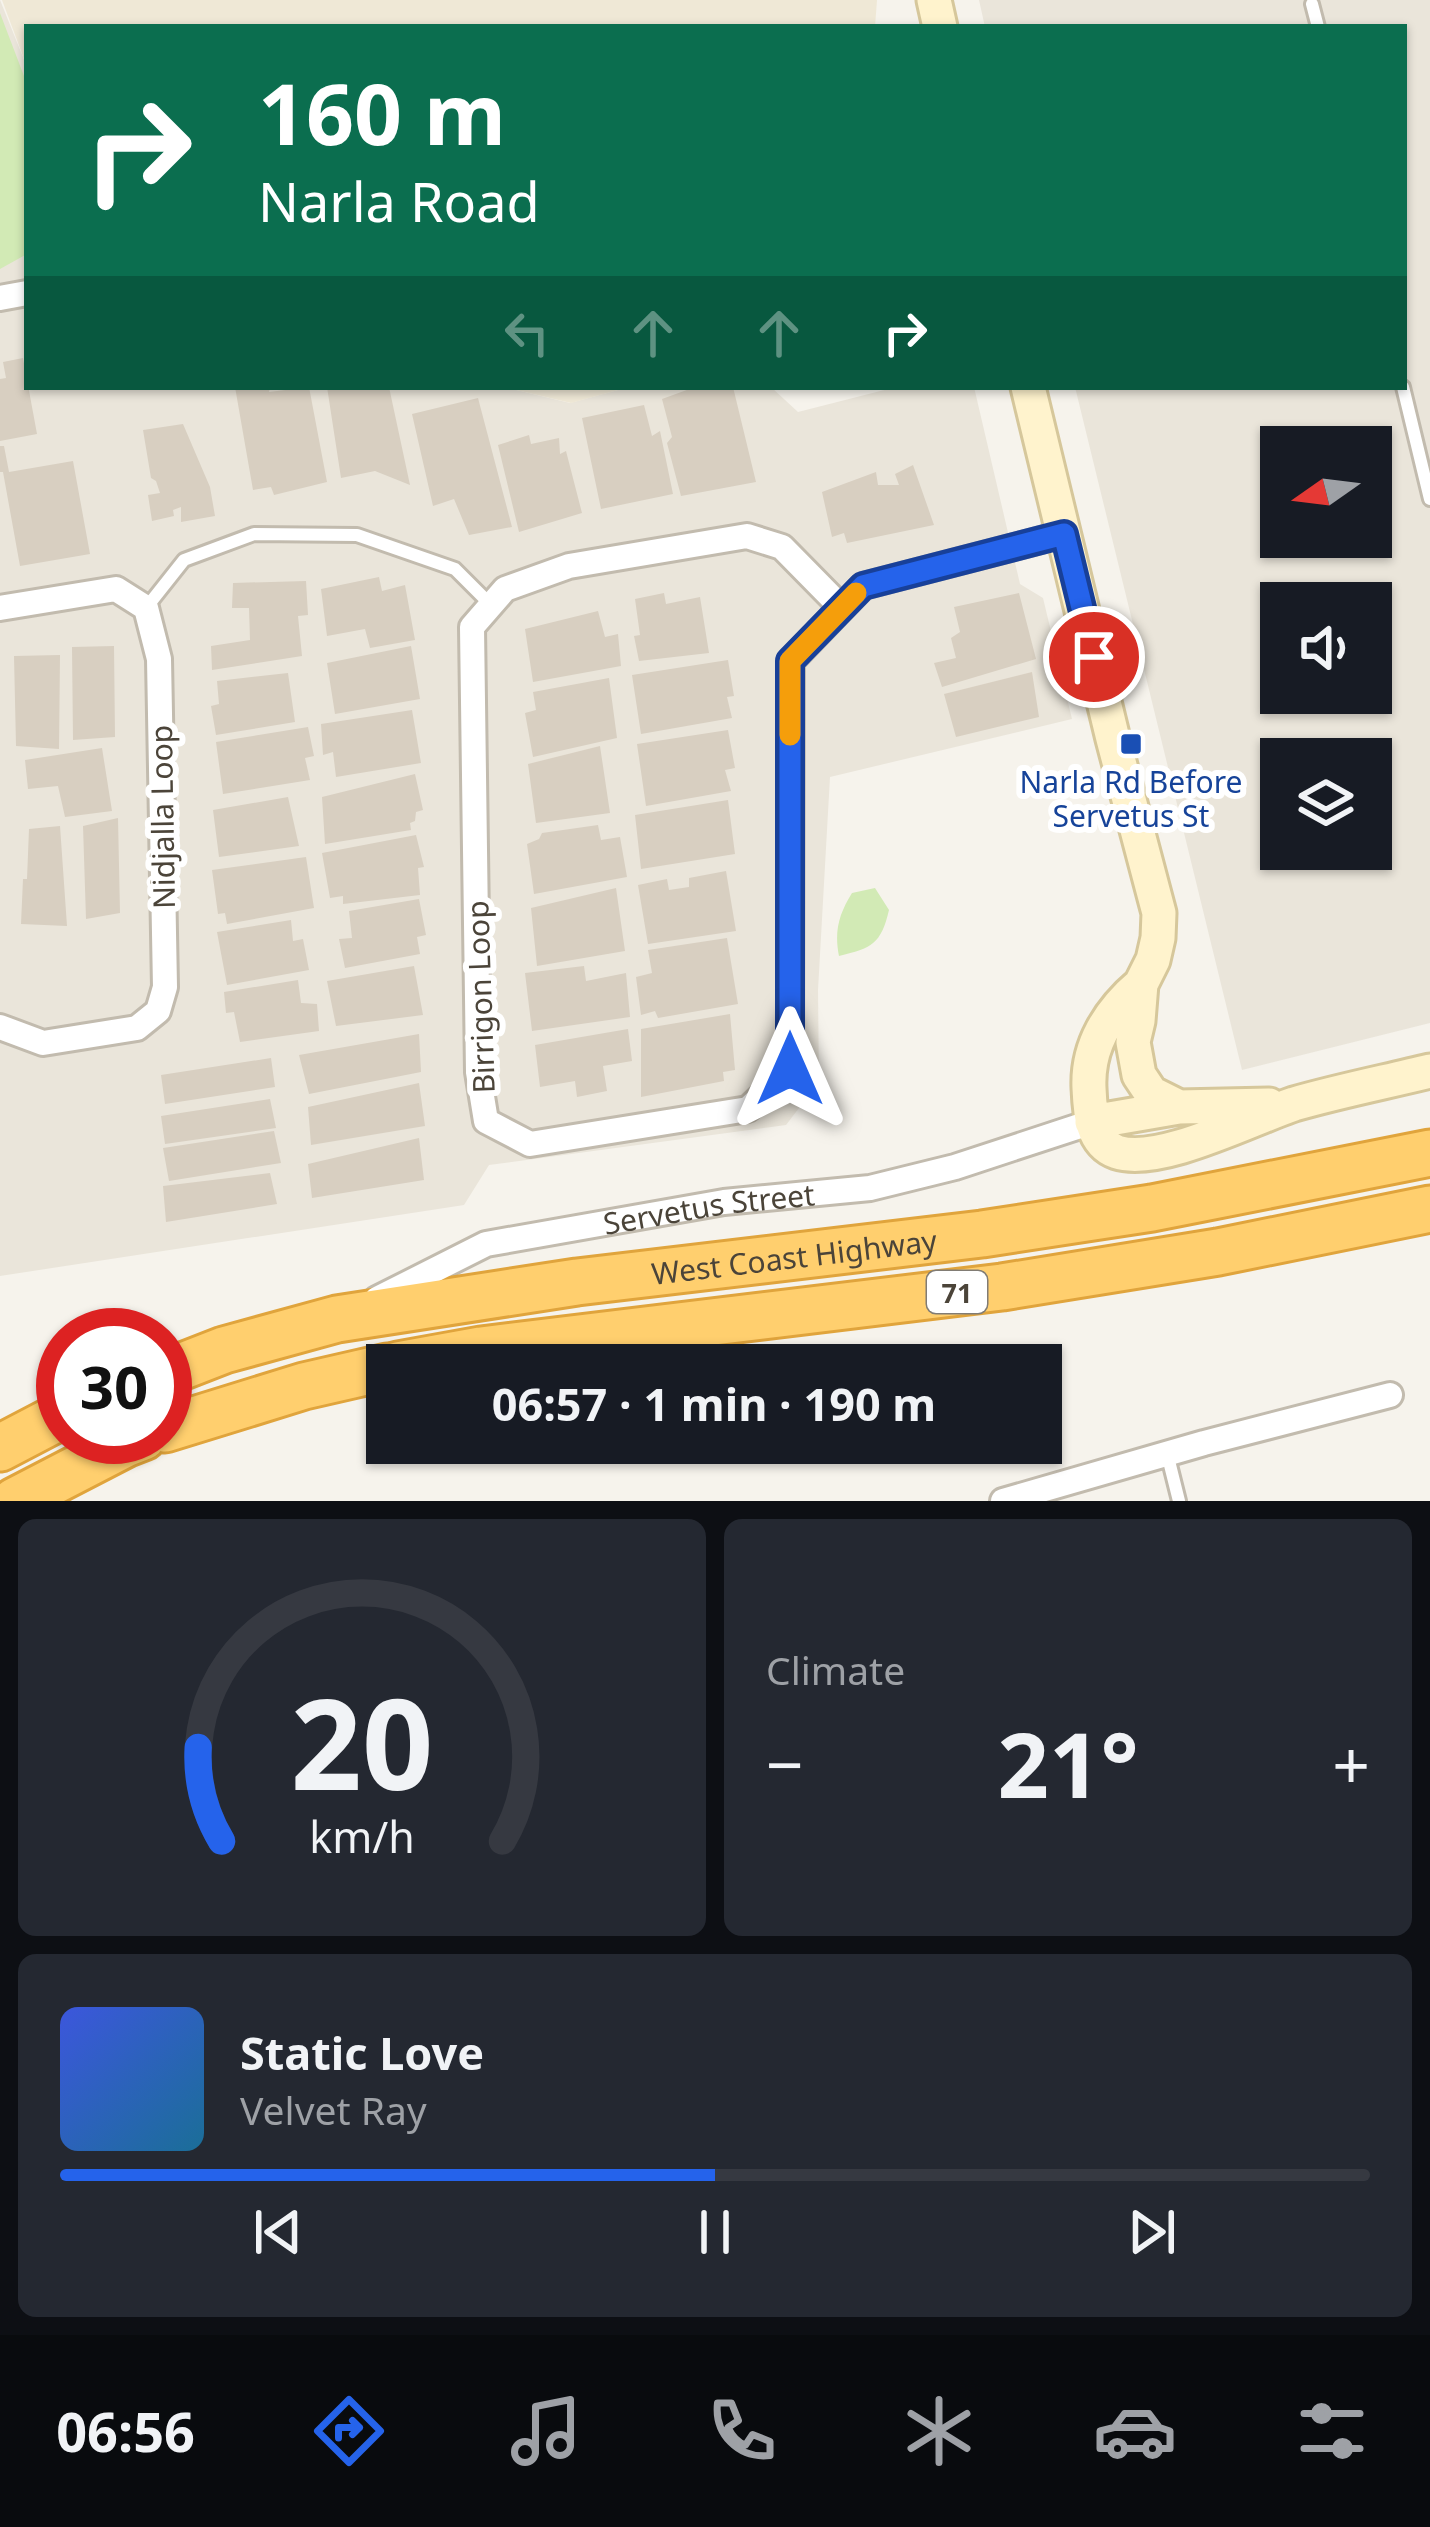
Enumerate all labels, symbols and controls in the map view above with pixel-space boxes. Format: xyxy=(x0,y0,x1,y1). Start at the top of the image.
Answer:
text: 160 m xyxy=(258,55,506,170)
icon: right xyxy=(60,72,216,228)
text: Narla Road xyxy=(258,164,540,238)
icon: left xyxy=(494,300,560,366)
icon: ahead xyxy=(620,300,686,366)
icon: ahead xyxy=(746,300,812,366)
icon: right xyxy=(872,300,938,366)
north arrow xyxy=(1260,426,1392,558)
map controls xyxy=(1260,426,1392,870)
button: sound xyxy=(1260,582,1392,714)
pin xyxy=(1043,606,1145,708)
icon: arrive xyxy=(1061,624,1127,690)
street label: Nidjalla Loop xyxy=(140,725,184,909)
marker: Narla Rd Before Servetus St xyxy=(1118,731,1144,757)
button: layers xyxy=(1260,738,1392,870)
place label: Narla Rd Before Servetus St xyxy=(1020,761,1242,836)
street label: Birrigon Loop xyxy=(456,900,504,1094)
position arrow xyxy=(727,1006,853,1132)
street label: Servetus Street xyxy=(600,1173,817,1243)
street label: West Coast Highway xyxy=(649,1219,940,1294)
road number: 71 xyxy=(927,1271,987,1313)
speed limit sign: 30 xyxy=(36,1308,192,1464)
text: 06:57 · 1 min · 190 m xyxy=(492,1373,936,1434)
text: Climate xyxy=(766,1643,905,1696)
text: 20 xyxy=(291,1657,433,1827)
text: 21° xyxy=(997,1702,1139,1824)
text: − xyxy=(766,1718,804,1808)
text: + xyxy=(1332,1718,1370,1808)
text: km/h xyxy=(309,1806,415,1865)
text: Static Love xyxy=(240,2022,484,2083)
text: Velvet Ray xyxy=(240,2083,427,2136)
icon: previous xyxy=(245,2199,311,2265)
icon: pause xyxy=(682,2199,748,2265)
icon: next xyxy=(1119,2199,1185,2265)
icon: directions xyxy=(307,2389,391,2473)
icon: music xyxy=(504,2389,588,2473)
icon: phone xyxy=(700,2389,784,2473)
icon: climate xyxy=(897,2389,981,2473)
icon: car xyxy=(1093,2389,1177,2473)
icon: filters xyxy=(1290,2389,1374,2473)
text: 06:56 xyxy=(56,2394,195,2468)

